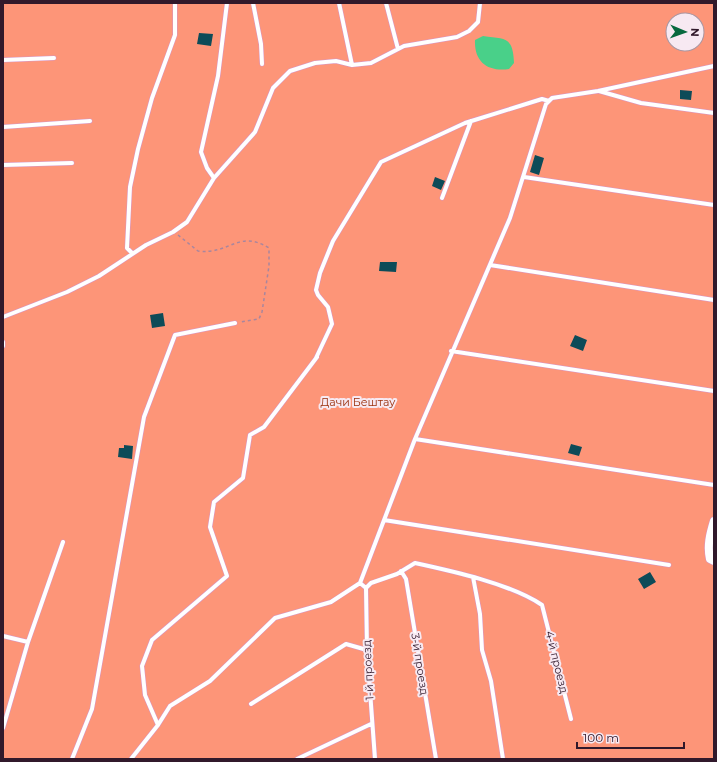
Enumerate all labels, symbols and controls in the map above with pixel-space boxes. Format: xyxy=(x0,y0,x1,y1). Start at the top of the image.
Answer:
north arrow xyxy=(665,12,705,52)
text: N xyxy=(688,28,702,37)
park label: Дачи Бештау xyxy=(321,395,396,409)
street label: 4-й проезд xyxy=(542,629,572,695)
street label: 3-й проезд xyxy=(408,632,432,696)
street label: 1-й проезд xyxy=(359,639,377,701)
scale bar xyxy=(577,724,684,750)
text: 100 m xyxy=(583,730,619,745)

